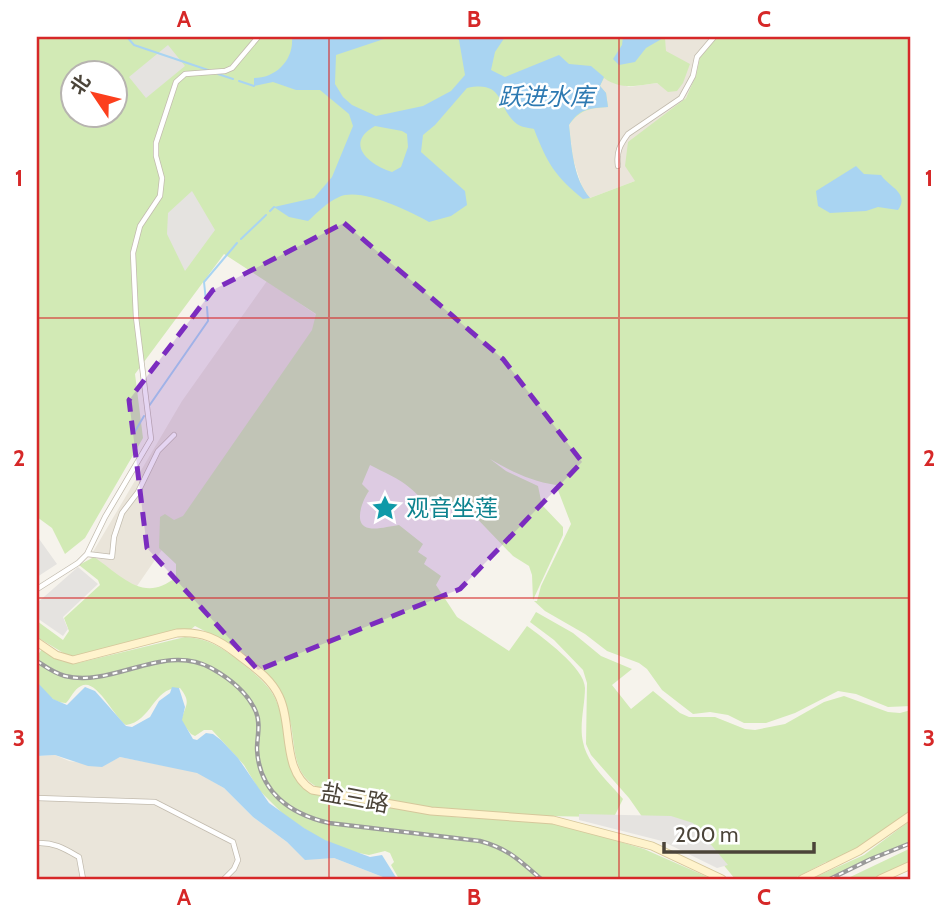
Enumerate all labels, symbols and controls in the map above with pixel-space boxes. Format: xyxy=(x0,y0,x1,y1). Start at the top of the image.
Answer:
text: A xyxy=(177,5,192,33)
text: B xyxy=(467,5,481,33)
text: C xyxy=(757,5,771,33)
north arrow xyxy=(60,60,130,130)
text: 北 xyxy=(66,70,95,99)
water label: 跃进水库 xyxy=(498,82,598,111)
text: 1 xyxy=(15,164,23,192)
text: 1 xyxy=(925,164,933,192)
text: 2 xyxy=(13,444,25,472)
text: 2 xyxy=(923,444,935,472)
place icon: 观音坐莲 xyxy=(370,493,400,523)
place label: 观音坐莲 xyxy=(406,494,498,522)
text: 3 xyxy=(13,724,25,752)
text: 3 xyxy=(923,724,935,752)
street label: 盐三路 xyxy=(318,778,392,818)
scale bar xyxy=(664,811,815,855)
text: 200 m xyxy=(675,822,738,847)
text: A xyxy=(177,883,192,911)
text: B xyxy=(467,883,481,911)
text: C xyxy=(757,883,771,911)

